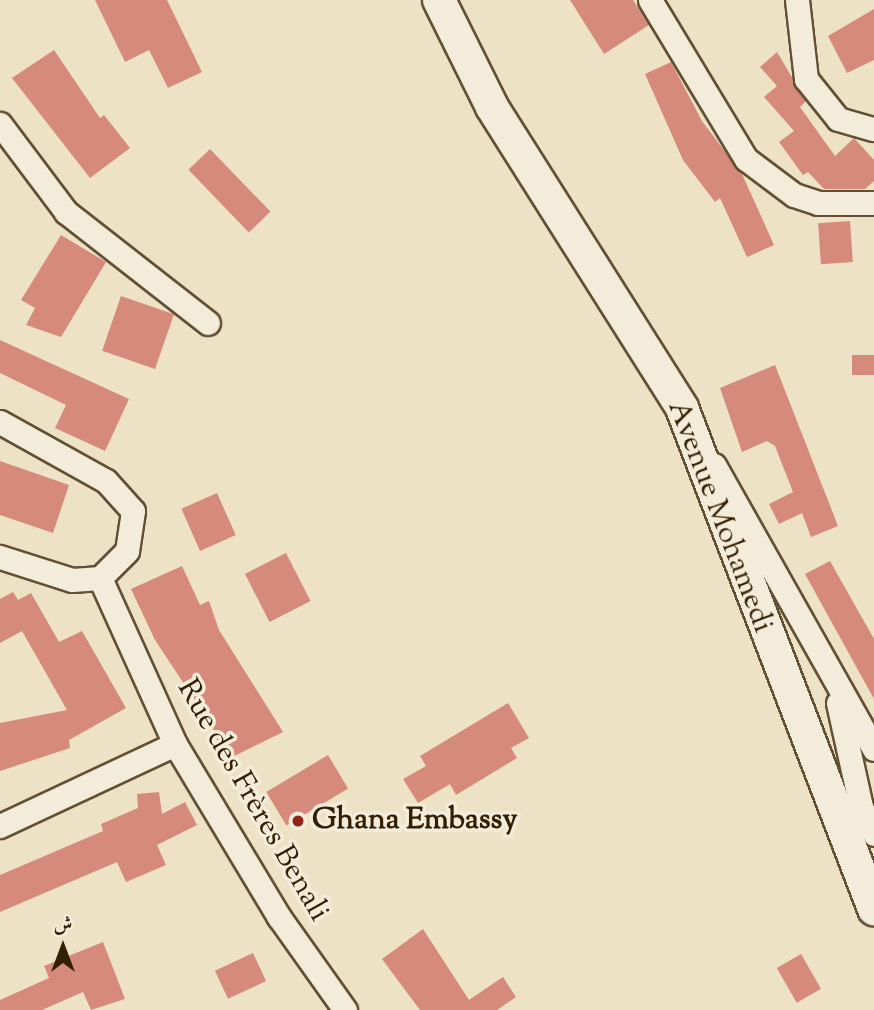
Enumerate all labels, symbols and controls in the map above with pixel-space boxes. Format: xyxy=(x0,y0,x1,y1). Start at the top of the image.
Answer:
street label: Avenue Mohamedi xyxy=(658,396,780,638)
street label: Rue des Frères Benali xyxy=(168,674,336,928)
place label: Ghana Embassy xyxy=(312,803,517,839)
marker: Ghana Embassy xyxy=(290,813,306,829)
north arrow xyxy=(28,912,98,982)
text: ش xyxy=(54,912,72,939)

